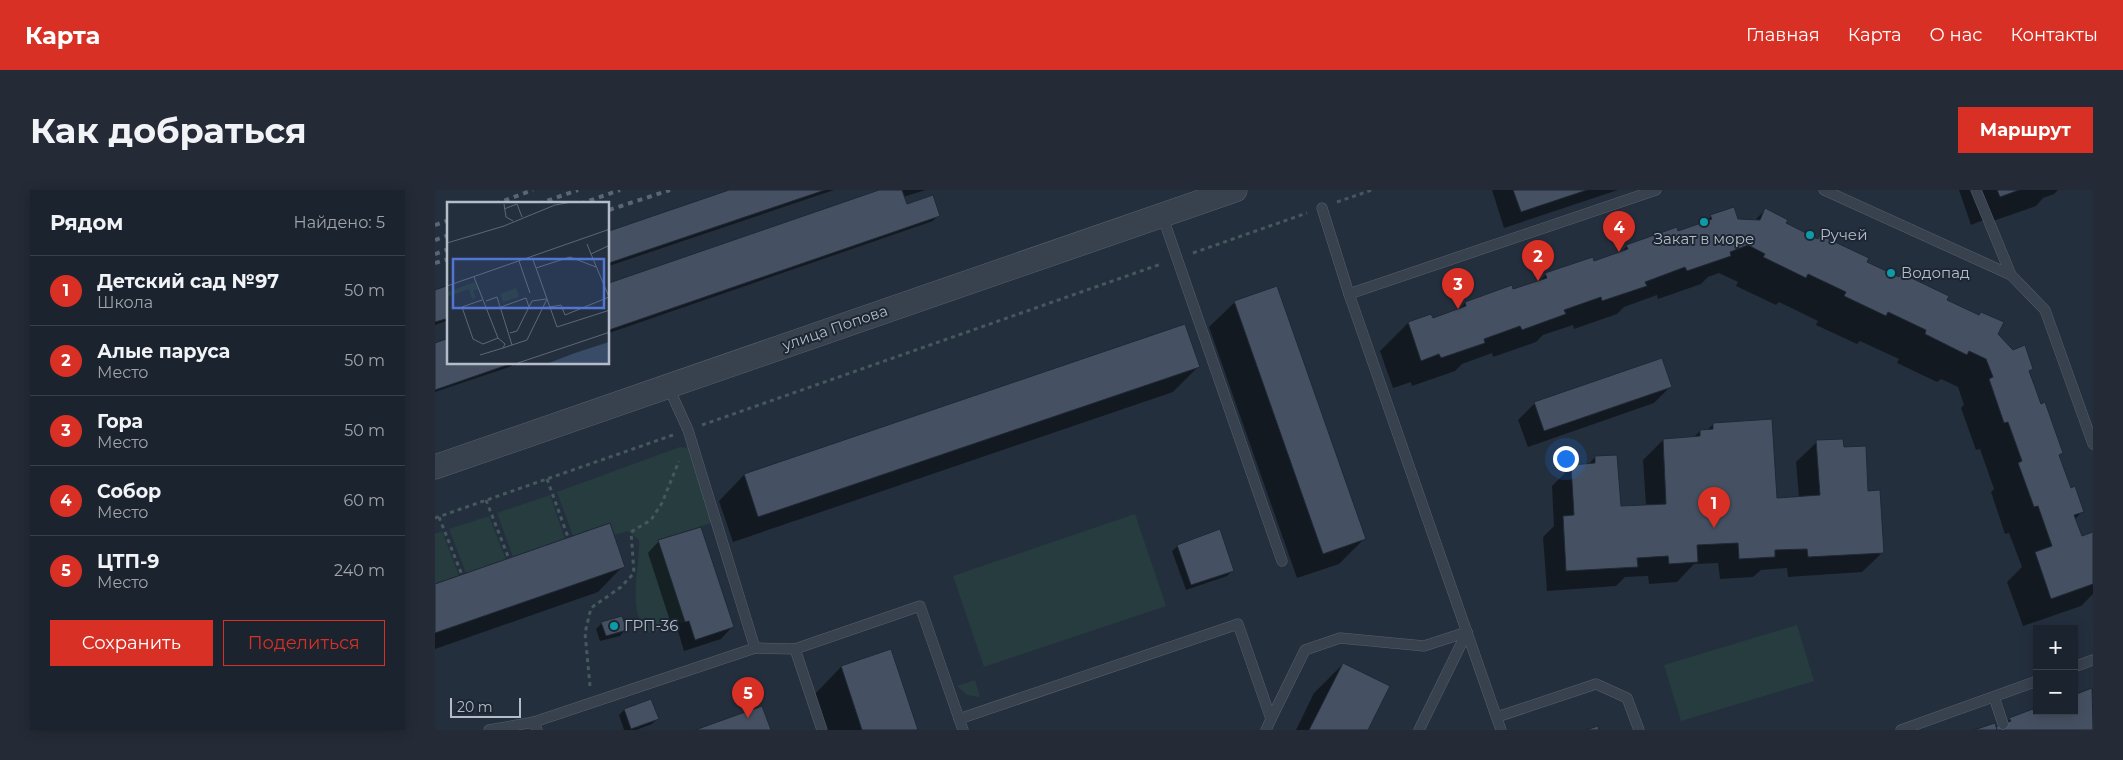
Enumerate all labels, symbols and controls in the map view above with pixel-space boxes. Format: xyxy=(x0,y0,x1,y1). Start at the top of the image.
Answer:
text: Карта xyxy=(25,21,100,50)
text: Главная xyxy=(1746,24,1820,46)
text: Карта xyxy=(1848,24,1902,46)
text: О нас xyxy=(1930,24,1982,46)
text: Контакты xyxy=(2010,24,2098,46)
button: Маршрут xyxy=(1958,107,2093,153)
text: Как добраться xyxy=(30,109,307,152)
inset map xyxy=(447,202,610,365)
text: Рядом xyxy=(50,210,123,235)
pin: 4 xyxy=(1603,211,1635,252)
text: Найдено: 5 xyxy=(294,213,385,232)
marker: Закат в море xyxy=(1698,216,1710,228)
place label: Ручей xyxy=(1820,225,1867,244)
place label: Закат в море xyxy=(1654,229,1754,248)
marker: Ручей xyxy=(1804,229,1816,241)
pin: 2 xyxy=(1522,240,1554,281)
place label: Водопад xyxy=(1901,263,1970,282)
marker: Водопад xyxy=(1885,267,1897,279)
pin: 3 xyxy=(1442,268,1474,309)
text: Детский сад №97 xyxy=(97,270,279,293)
text: 1 xyxy=(63,281,69,300)
text: 50 m xyxy=(344,281,385,300)
text: Школа xyxy=(97,293,153,312)
street label: улица Попова xyxy=(779,301,890,355)
text: Алые паруса xyxy=(97,340,230,363)
text: 2 xyxy=(61,351,71,370)
text: 50 m xyxy=(344,351,385,370)
text: Место xyxy=(97,363,149,382)
text: Гора xyxy=(97,410,143,433)
text: 3 xyxy=(61,421,71,440)
text: 50 m xyxy=(344,421,385,440)
text: Место xyxy=(97,433,149,452)
your location xyxy=(1553,446,1579,472)
text: Собор xyxy=(97,480,161,503)
pin: 1 xyxy=(1698,487,1730,528)
text: 4 xyxy=(60,491,72,510)
text: 60 m xyxy=(343,491,385,510)
text: Место xyxy=(97,503,149,522)
text: ЦТП-9 xyxy=(97,550,159,573)
text: 5 xyxy=(61,561,71,580)
text: 240 m xyxy=(334,561,385,580)
text: Место xyxy=(97,573,149,592)
place label: ГРП-36 xyxy=(624,616,678,635)
button: Сохранить xyxy=(50,620,213,666)
button: Поделиться xyxy=(223,620,385,666)
marker: ГРП-36 xyxy=(608,620,620,632)
map controls xyxy=(2033,625,2078,715)
button: + xyxy=(2033,625,2078,670)
button: − xyxy=(2033,670,2078,715)
pin: 5 xyxy=(732,677,764,718)
scale bar xyxy=(450,695,521,718)
text: 20 m xyxy=(457,698,493,716)

